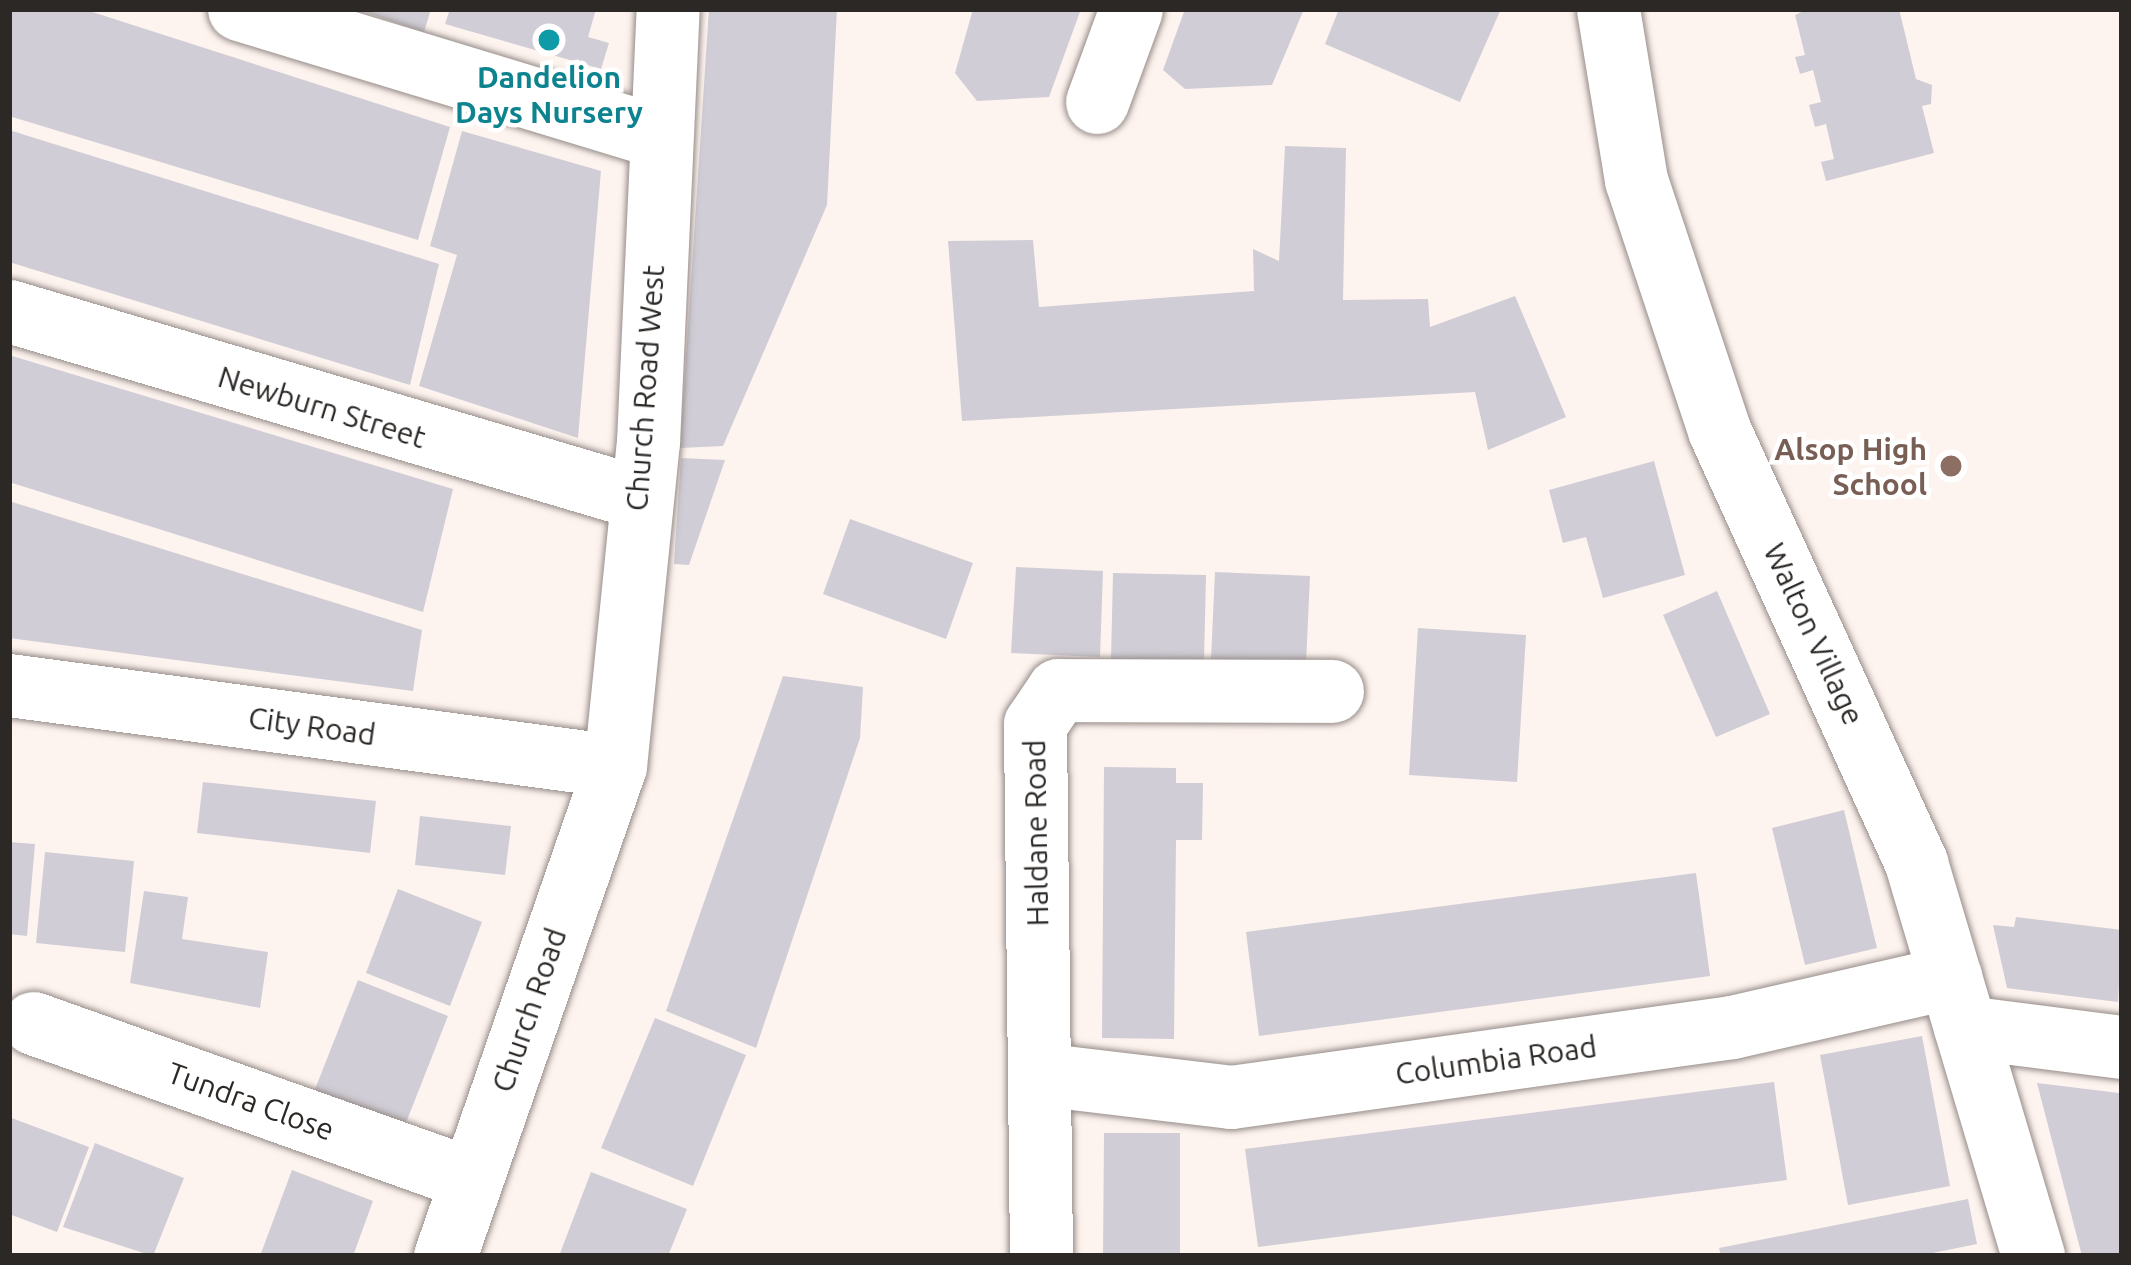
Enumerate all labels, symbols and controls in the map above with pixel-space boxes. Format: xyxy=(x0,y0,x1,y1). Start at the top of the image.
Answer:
marker: Dandelion Days Nursery xyxy=(536,27,562,53)
place label: Dandelion Days Nursery xyxy=(455,59,643,130)
street label: Church Road West xyxy=(618,264,672,512)
street label: Newburn Street xyxy=(214,358,430,456)
place label: Alsop High School xyxy=(1774,431,1927,502)
marker: Alsop High School xyxy=(1938,453,1964,479)
street label: Walton Village xyxy=(1756,538,1872,730)
street label: City Road xyxy=(246,699,378,753)
street label: Haldane Road xyxy=(1016,739,1056,927)
street label: Church Road xyxy=(484,923,574,1097)
street label: Columbia Road xyxy=(1393,1028,1599,1092)
street label: Tundra Close xyxy=(163,1054,339,1148)

